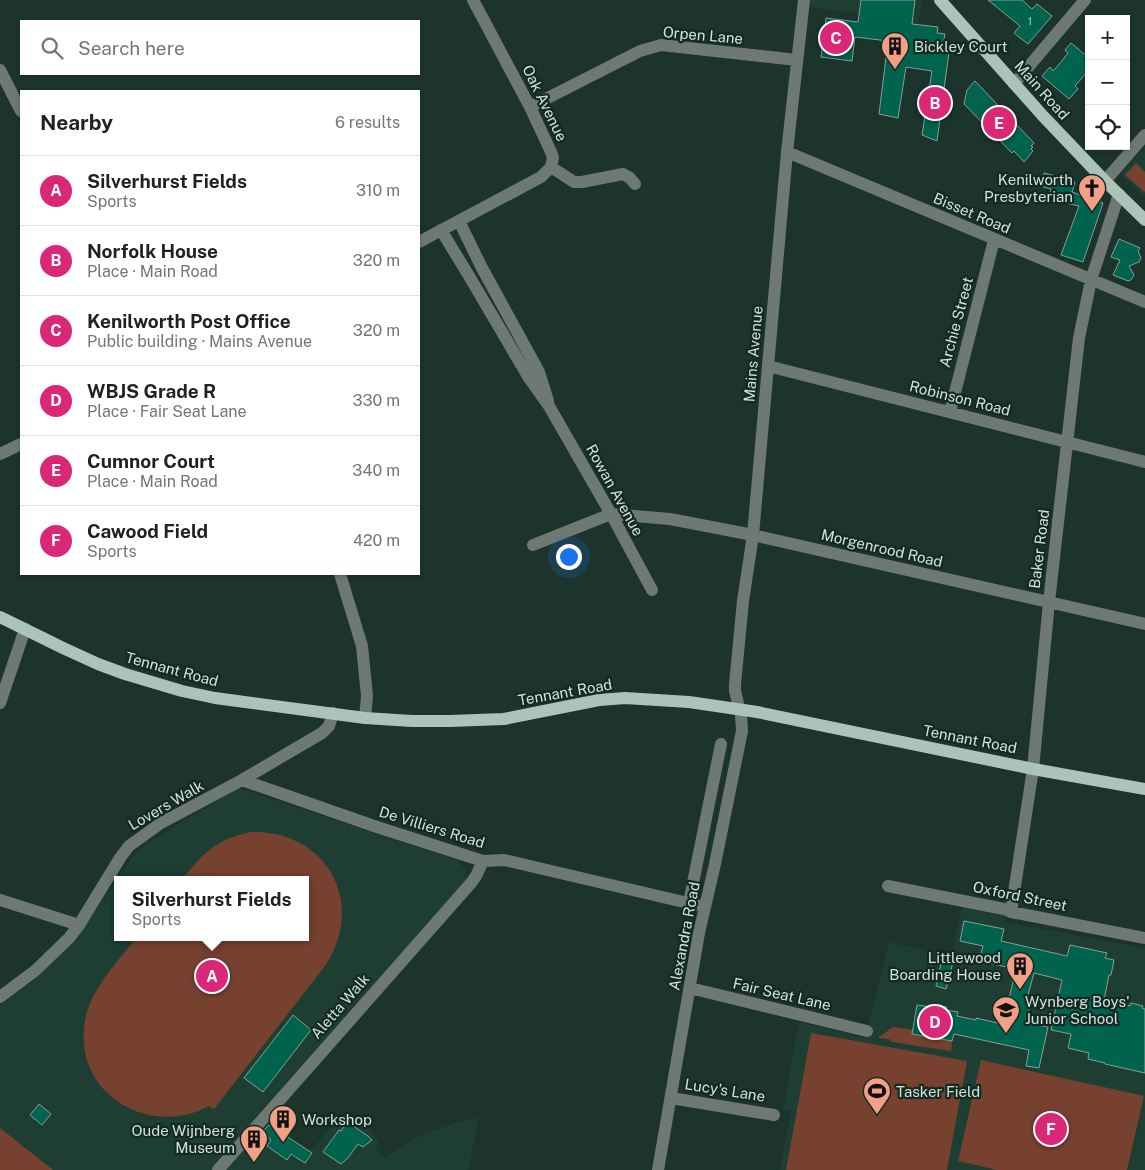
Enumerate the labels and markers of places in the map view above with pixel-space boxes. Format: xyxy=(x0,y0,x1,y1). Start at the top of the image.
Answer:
pin: C xyxy=(820,19,852,57)
building icon: Bickley Court xyxy=(880,31,910,70)
place label: Bickley Court xyxy=(914,38,1008,55)
pin: B xyxy=(919,84,951,122)
pin: E xyxy=(983,104,1015,142)
place label: Kenilworth Presbyterian xyxy=(984,171,1073,205)
church icon: Kenilworth Presbyterian xyxy=(1077,173,1107,212)
place label: Littlewood Boarding House xyxy=(889,949,1001,983)
building icon: Littlewood Boarding House xyxy=(1005,951,1035,990)
pin: A xyxy=(196,957,228,995)
place label: Wynberg Boys' Junior School xyxy=(1025,993,1130,1027)
school or university icon: Wynberg Boys' Junior School xyxy=(991,995,1021,1034)
pin: D xyxy=(919,1003,951,1041)
sports icon: Tasker Field xyxy=(862,1076,892,1115)
place label: Tasker Field xyxy=(896,1083,980,1100)
building icon: Workshop xyxy=(268,1104,298,1143)
pin: F xyxy=(1035,1110,1067,1148)
place label: Workshop xyxy=(302,1111,372,1128)
place label: Oude Wijnberg Museum xyxy=(132,1122,235,1156)
building icon: Oude Wijnberg Museum xyxy=(239,1124,269,1163)

